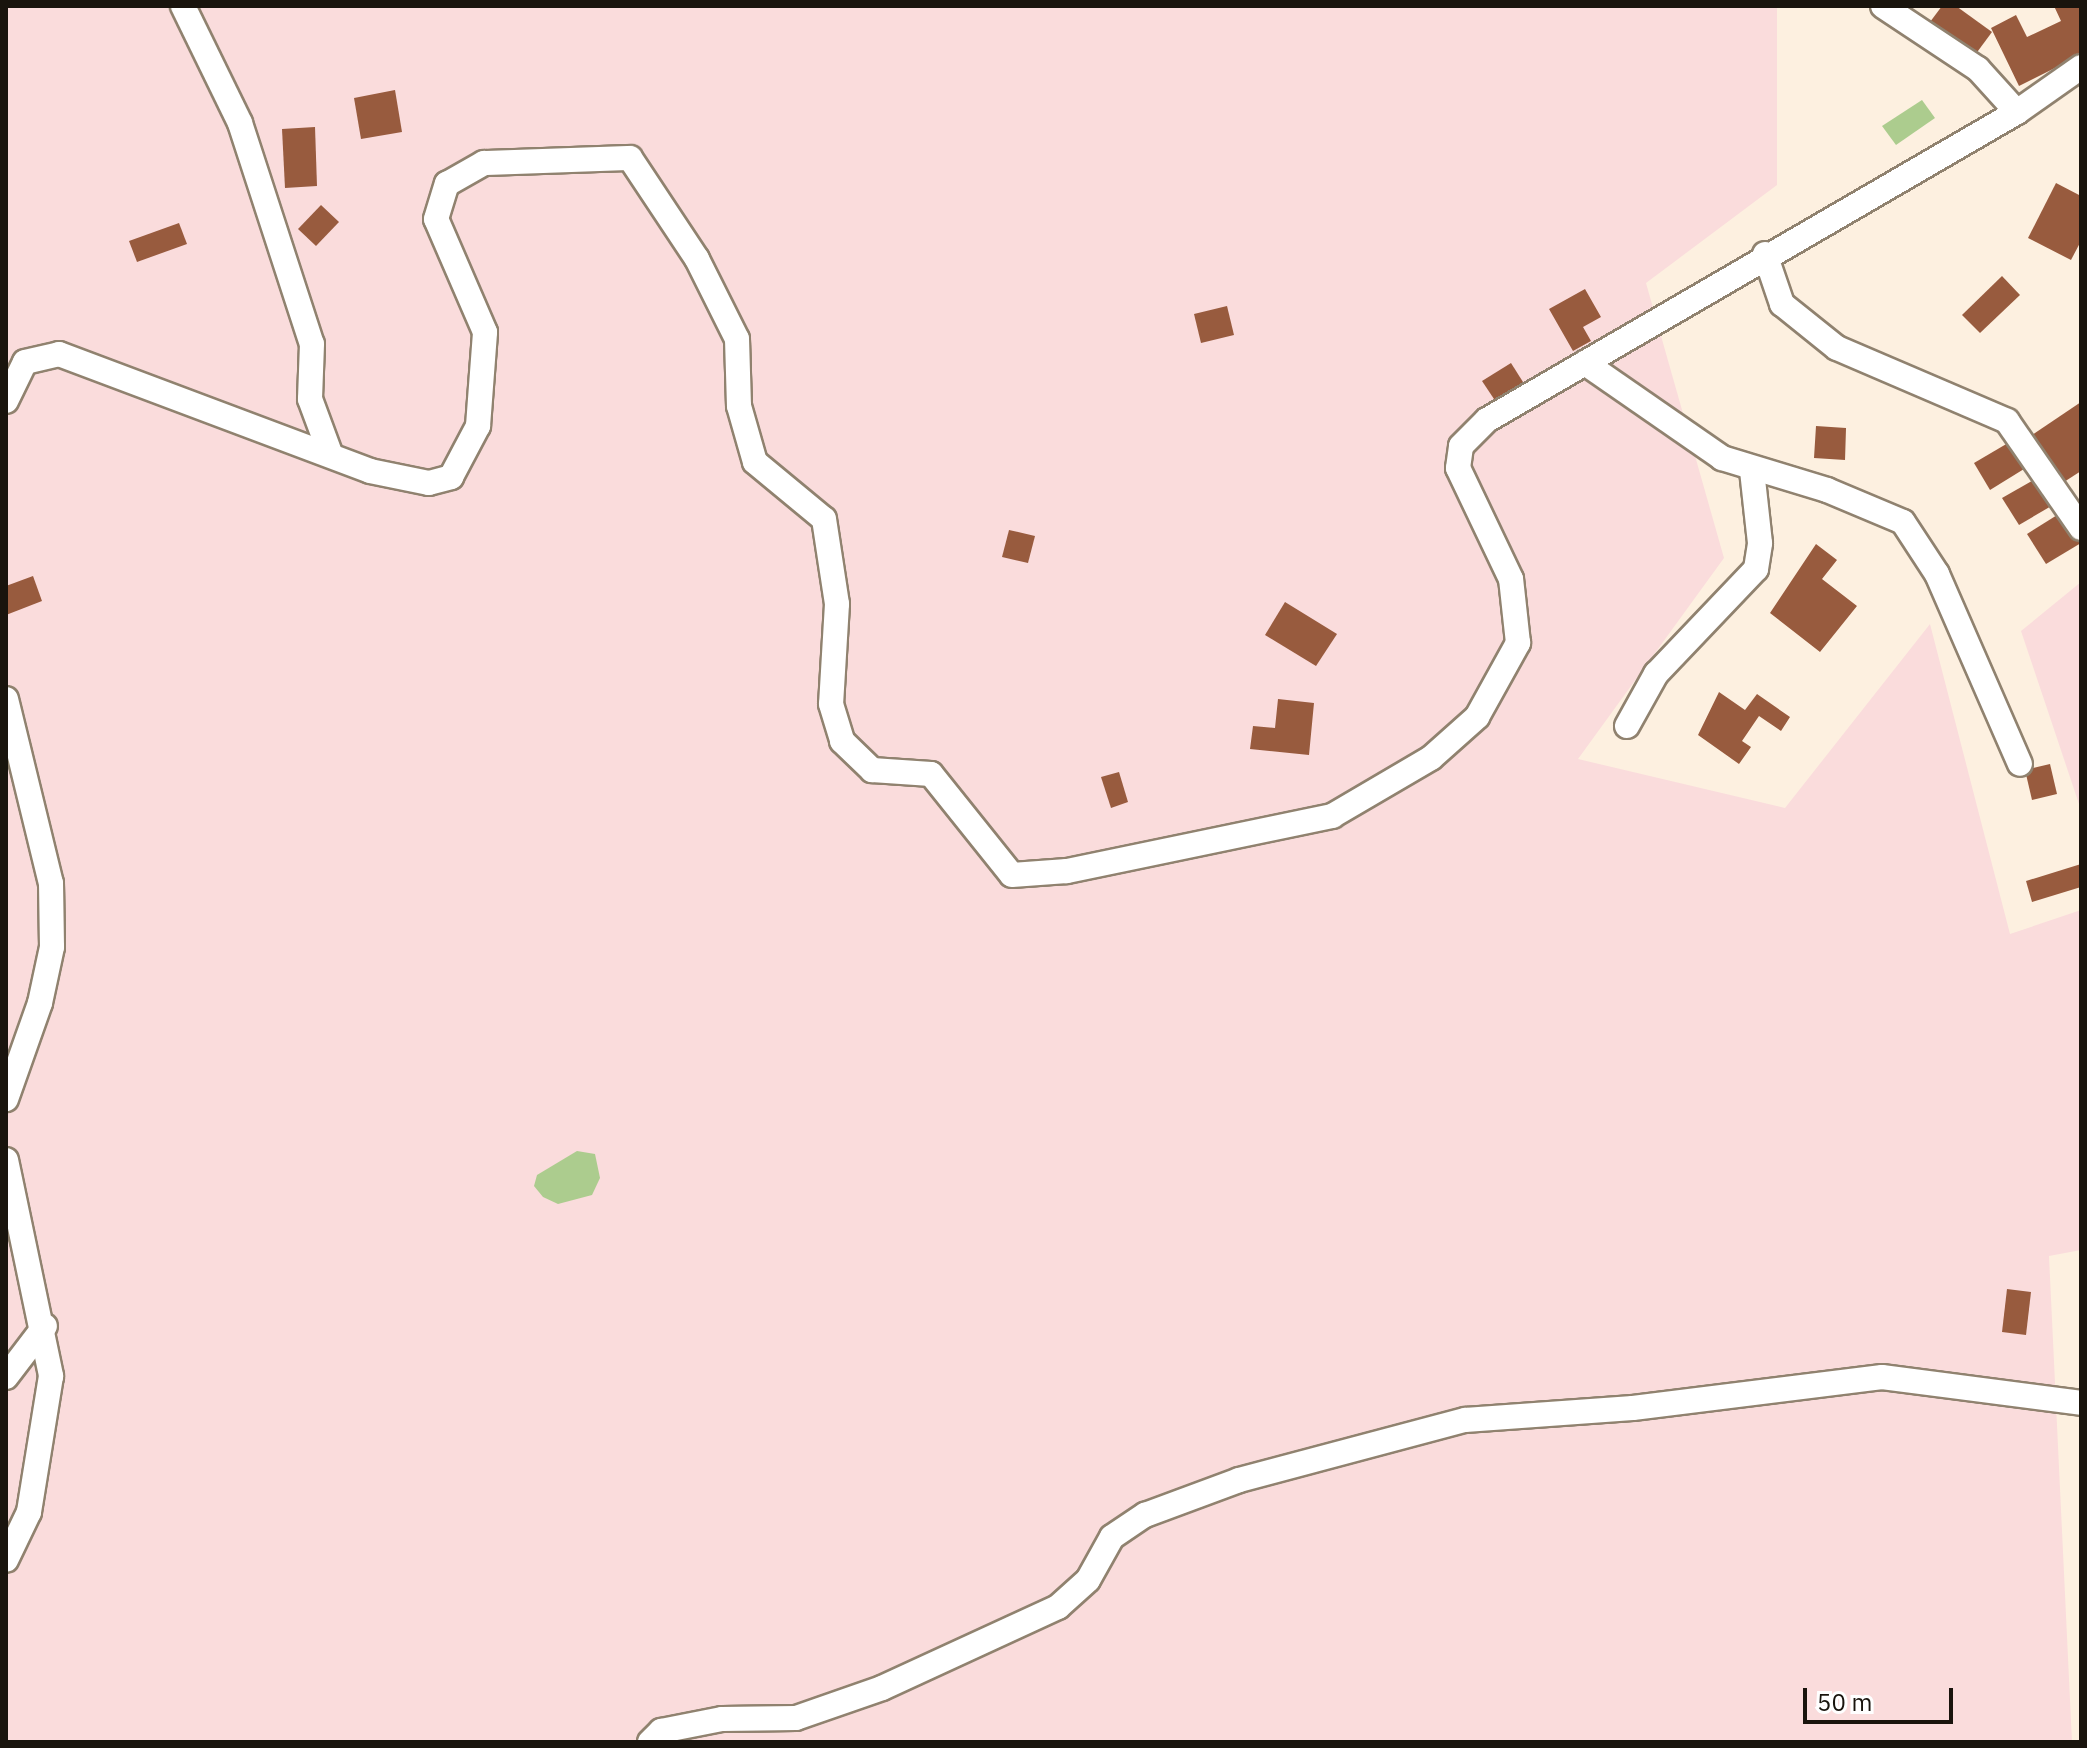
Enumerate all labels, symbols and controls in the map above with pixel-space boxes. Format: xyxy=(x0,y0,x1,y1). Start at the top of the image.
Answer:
scale bar xyxy=(1807,1672,1957,1722)
text: 50 m xyxy=(1817,1686,1872,1718)

